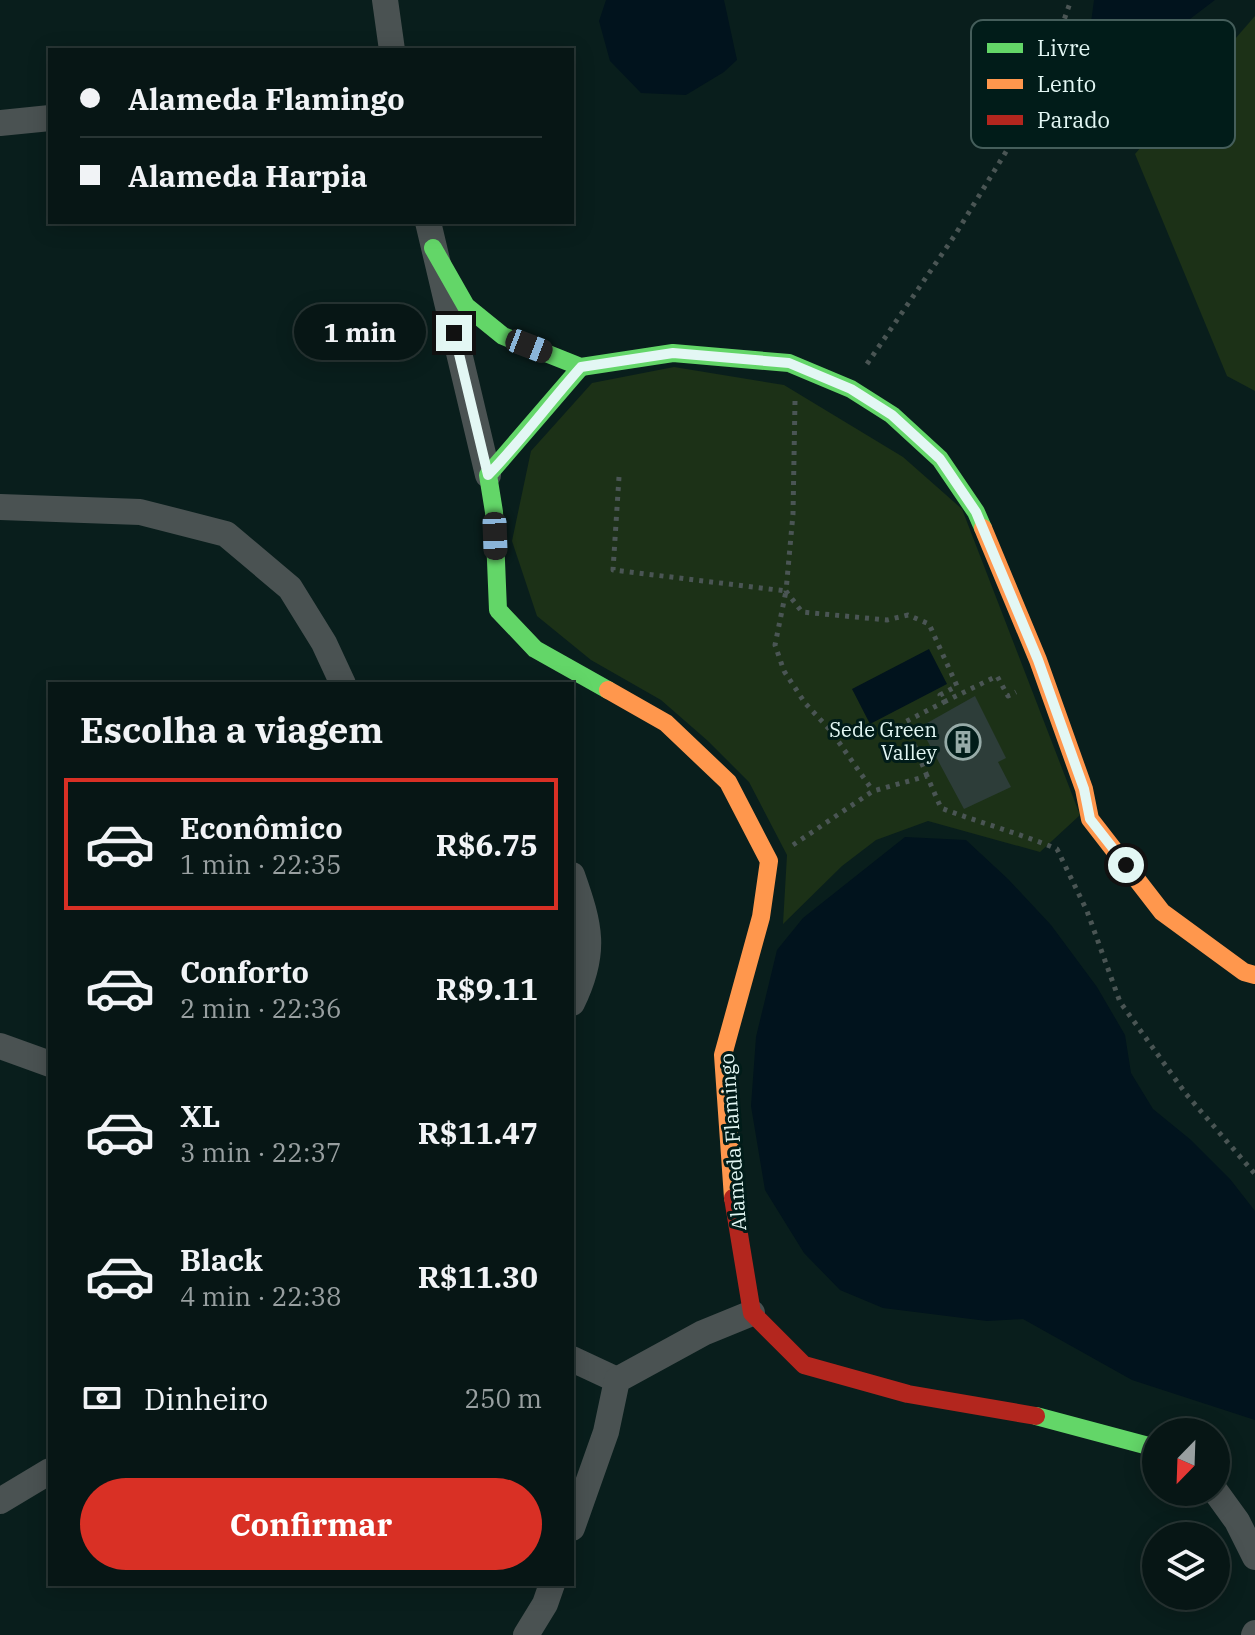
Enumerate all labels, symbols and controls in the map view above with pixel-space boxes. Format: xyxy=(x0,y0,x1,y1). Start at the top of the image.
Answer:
legend xyxy=(971,20,1235,148)
text: Livre xyxy=(1037,33,1090,62)
text: Lento xyxy=(1037,69,1096,98)
text: Alameda Flamingo xyxy=(128,79,405,118)
text: Parado xyxy=(1037,105,1110,134)
text: Alameda Harpia xyxy=(128,156,368,195)
callout: 1 min xyxy=(294,305,426,361)
text: 1 min xyxy=(324,315,396,349)
route end xyxy=(436,315,472,351)
car xyxy=(502,326,556,366)
car xyxy=(482,512,508,560)
text: Escolha a viagem xyxy=(80,706,383,753)
place label: Sede Green Valley xyxy=(829,716,937,766)
building icon: Sede Green Valley xyxy=(944,723,982,761)
icon: car xyxy=(84,808,156,880)
text: Econômico xyxy=(180,808,343,847)
text: R$6.75 xyxy=(436,825,538,864)
text: 1 min · 22:35 xyxy=(180,847,342,881)
route start xyxy=(1108,847,1144,883)
icon: car xyxy=(84,952,156,1024)
text: Conforto xyxy=(180,952,309,991)
text: R$9.11 xyxy=(436,969,538,1008)
text: 2 min · 22:36 xyxy=(180,991,342,1025)
street label: Alameda Flamingo xyxy=(713,1052,752,1232)
icon: car xyxy=(84,1096,156,1168)
text: XL xyxy=(180,1096,220,1135)
text: R$11.47 xyxy=(418,1113,538,1152)
text: 3 min · 22:37 xyxy=(180,1135,342,1169)
icon: car xyxy=(84,1240,156,1312)
text: Black xyxy=(180,1240,263,1279)
text: R$11.30 xyxy=(418,1257,538,1296)
text: 4 min · 22:38 xyxy=(180,1279,342,1313)
icon: cash xyxy=(80,1376,124,1420)
text: Dinheiro xyxy=(144,1379,268,1418)
text: 250 m xyxy=(464,1381,542,1415)
north arrow xyxy=(1142,1418,1230,1506)
map controls xyxy=(1142,1418,1230,1610)
button: Confirmar xyxy=(80,1478,542,1570)
button: layers xyxy=(1142,1522,1230,1610)

